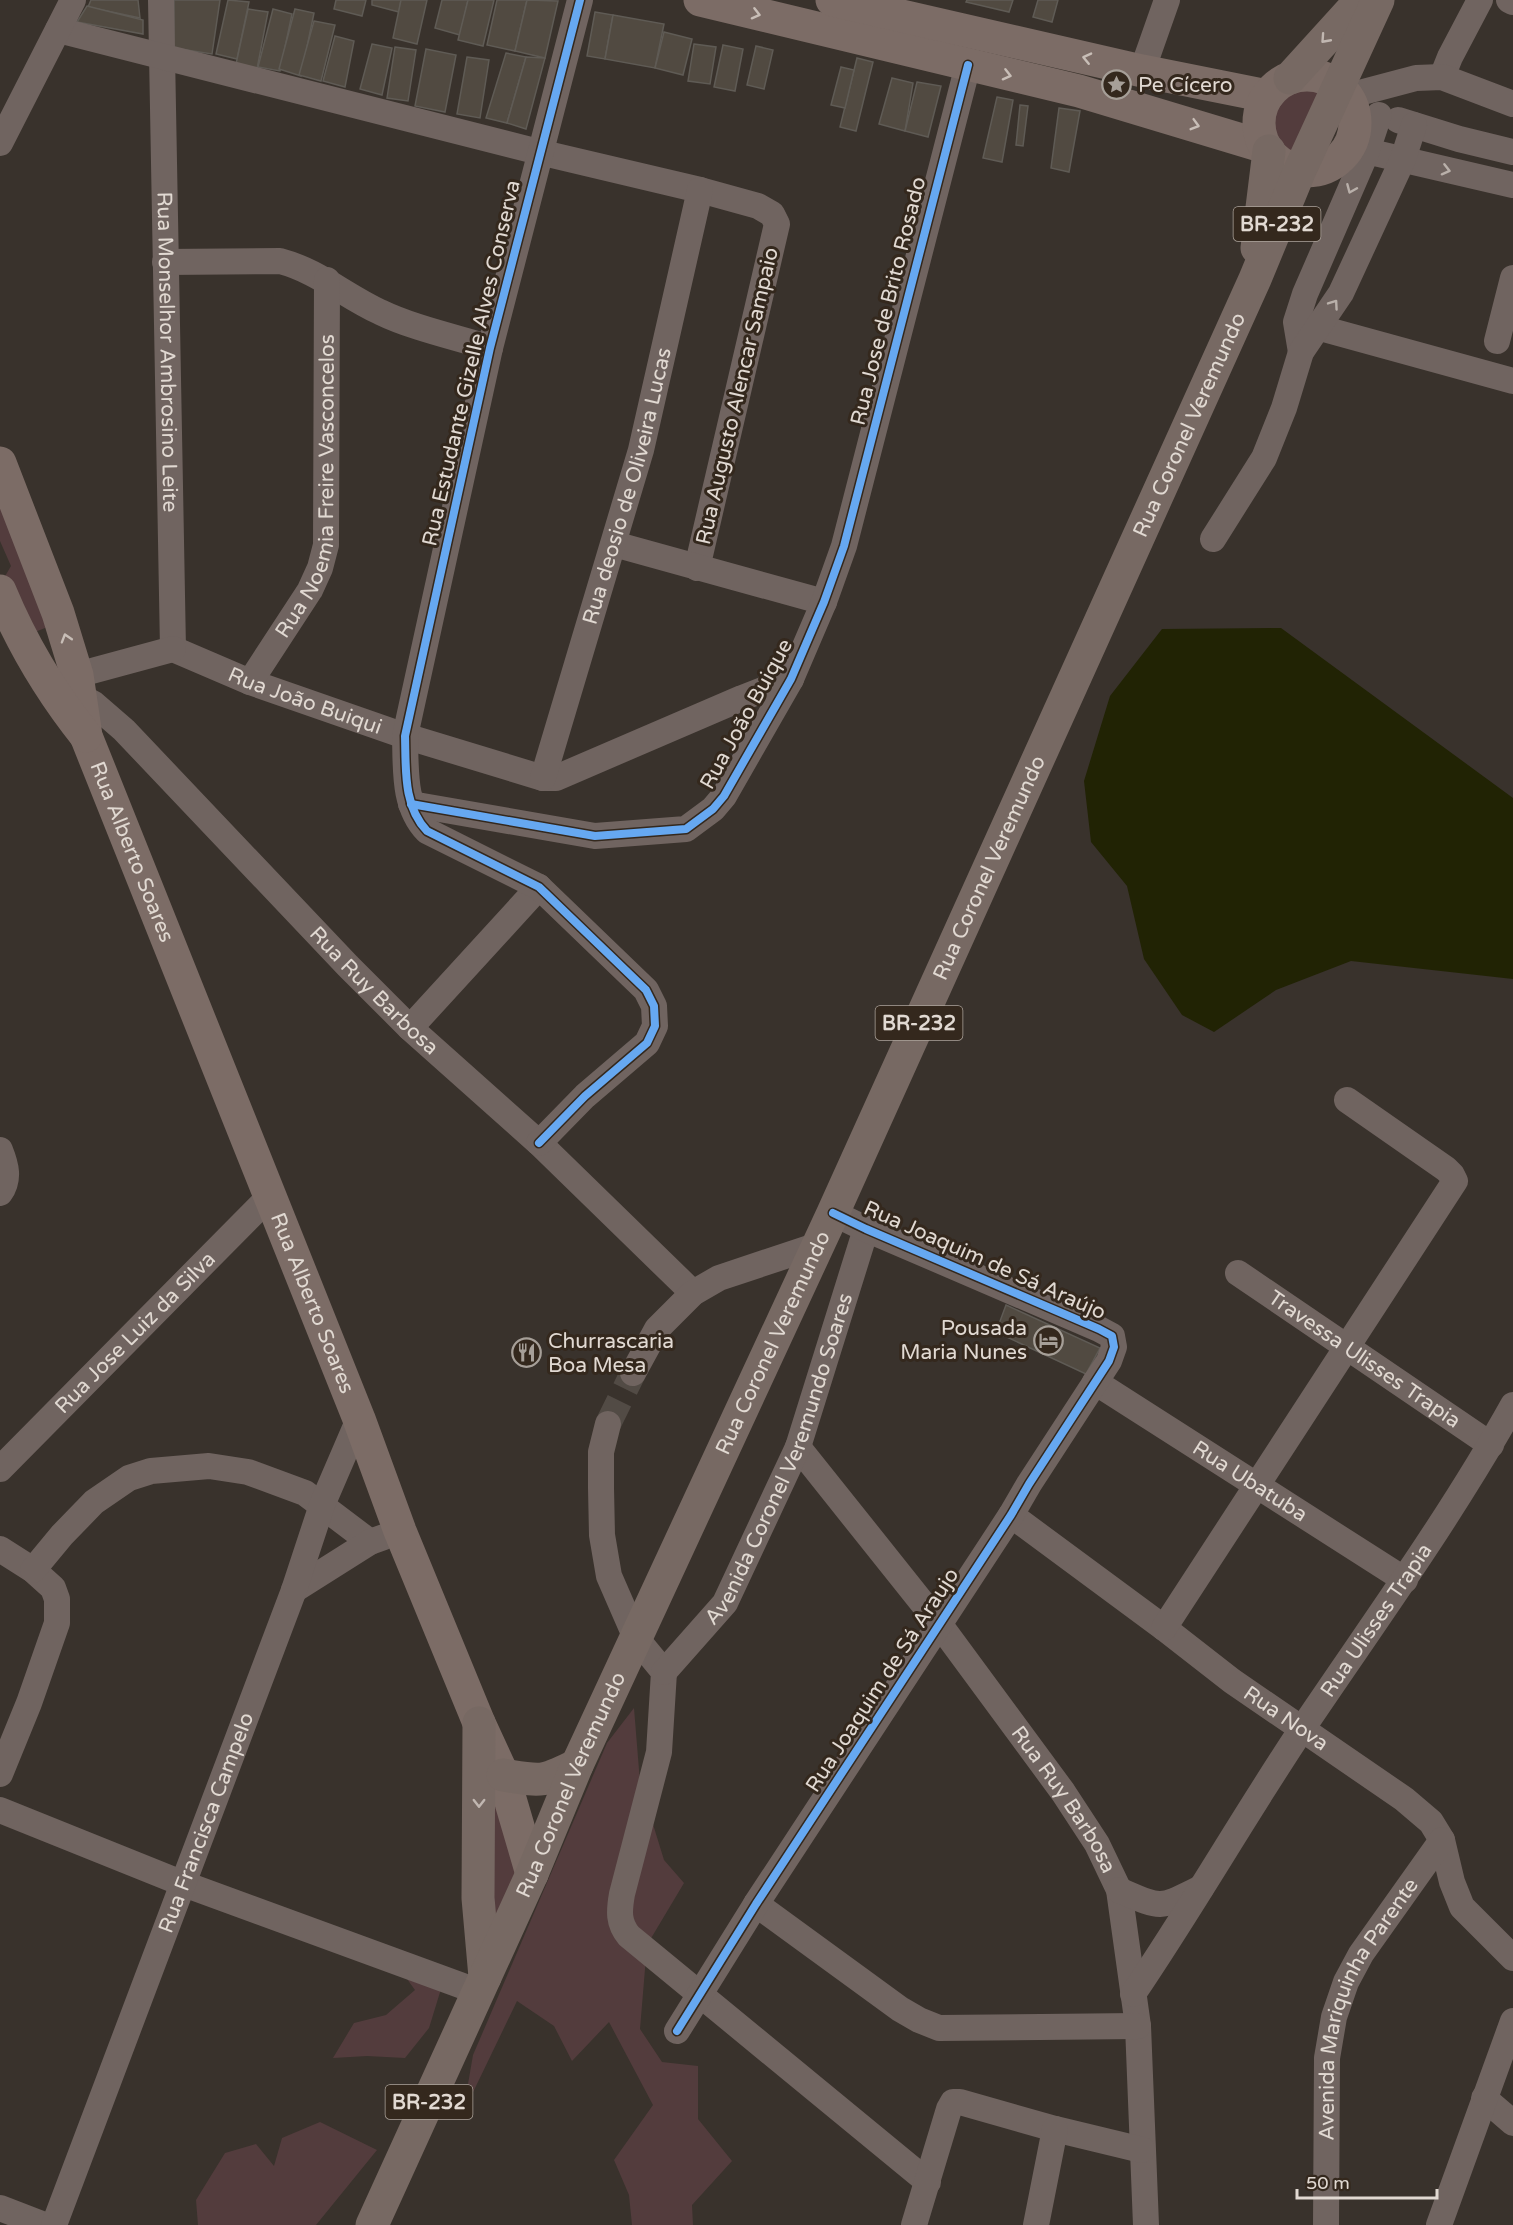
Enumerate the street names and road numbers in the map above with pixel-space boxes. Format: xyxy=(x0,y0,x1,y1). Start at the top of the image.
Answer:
street label: Rua Jose de Brito Rosado xyxy=(846,174,931,428)
street label: Rua Estudante Gizelle Alves Conserva xyxy=(417,178,526,549)
street label: Rua Monselhor Ambrosino Leite xyxy=(152,191,182,513)
road number: BR-232 xyxy=(1234,207,1320,241)
street label: Rua Augusto Alencar Sampaio xyxy=(691,245,784,547)
street label: Rua Coronel Veremundo xyxy=(1128,309,1251,541)
street label: Rua Noemia Freire Vasconcelos xyxy=(270,334,340,643)
street label: Rua deosio de Oliveira Lucas xyxy=(578,345,677,627)
street label: Rua João Buique xyxy=(695,635,798,794)
street label: Rua João Buiqui xyxy=(224,662,385,740)
street label: Rua Coronel Veremundo xyxy=(928,752,1051,984)
street label: Rua Alberto Soares xyxy=(84,758,179,946)
street label: Rua Ruy Barbosa xyxy=(304,921,443,1060)
road number: BR-232 xyxy=(876,1006,962,1040)
street label: Rua Joaquim de Sá Araújo xyxy=(860,1196,1110,1325)
street label: Rua Alberto Soares xyxy=(265,1209,360,1397)
street label: Rua Coronel Veremundo xyxy=(711,1227,836,1459)
street label: Rua Jose Luiz da Silva xyxy=(50,1247,221,1419)
street label: Travessa Ulisses Trapia xyxy=(1263,1285,1465,1434)
street label: Avenida Coronel Veremundo Soares xyxy=(699,1290,858,1630)
street label: Rua Ubatuba xyxy=(1188,1436,1312,1527)
street label: Rua Ulisses Trapia xyxy=(1315,1539,1438,1702)
street label: Rua Joaquim de Sá Araujo xyxy=(800,1563,964,1797)
street label: Rua Coronel Veremundo xyxy=(511,1668,631,1902)
street label: Rua Nova xyxy=(1239,1681,1333,1756)
street label: Rua Francisca Campelo xyxy=(153,1709,260,1937)
street label: Rua Ruy Barbosa xyxy=(1006,1721,1121,1877)
street label: Avenida Mariquinha Parente xyxy=(1315,1873,1424,2141)
road number: BR-232 xyxy=(386,2085,472,2119)

